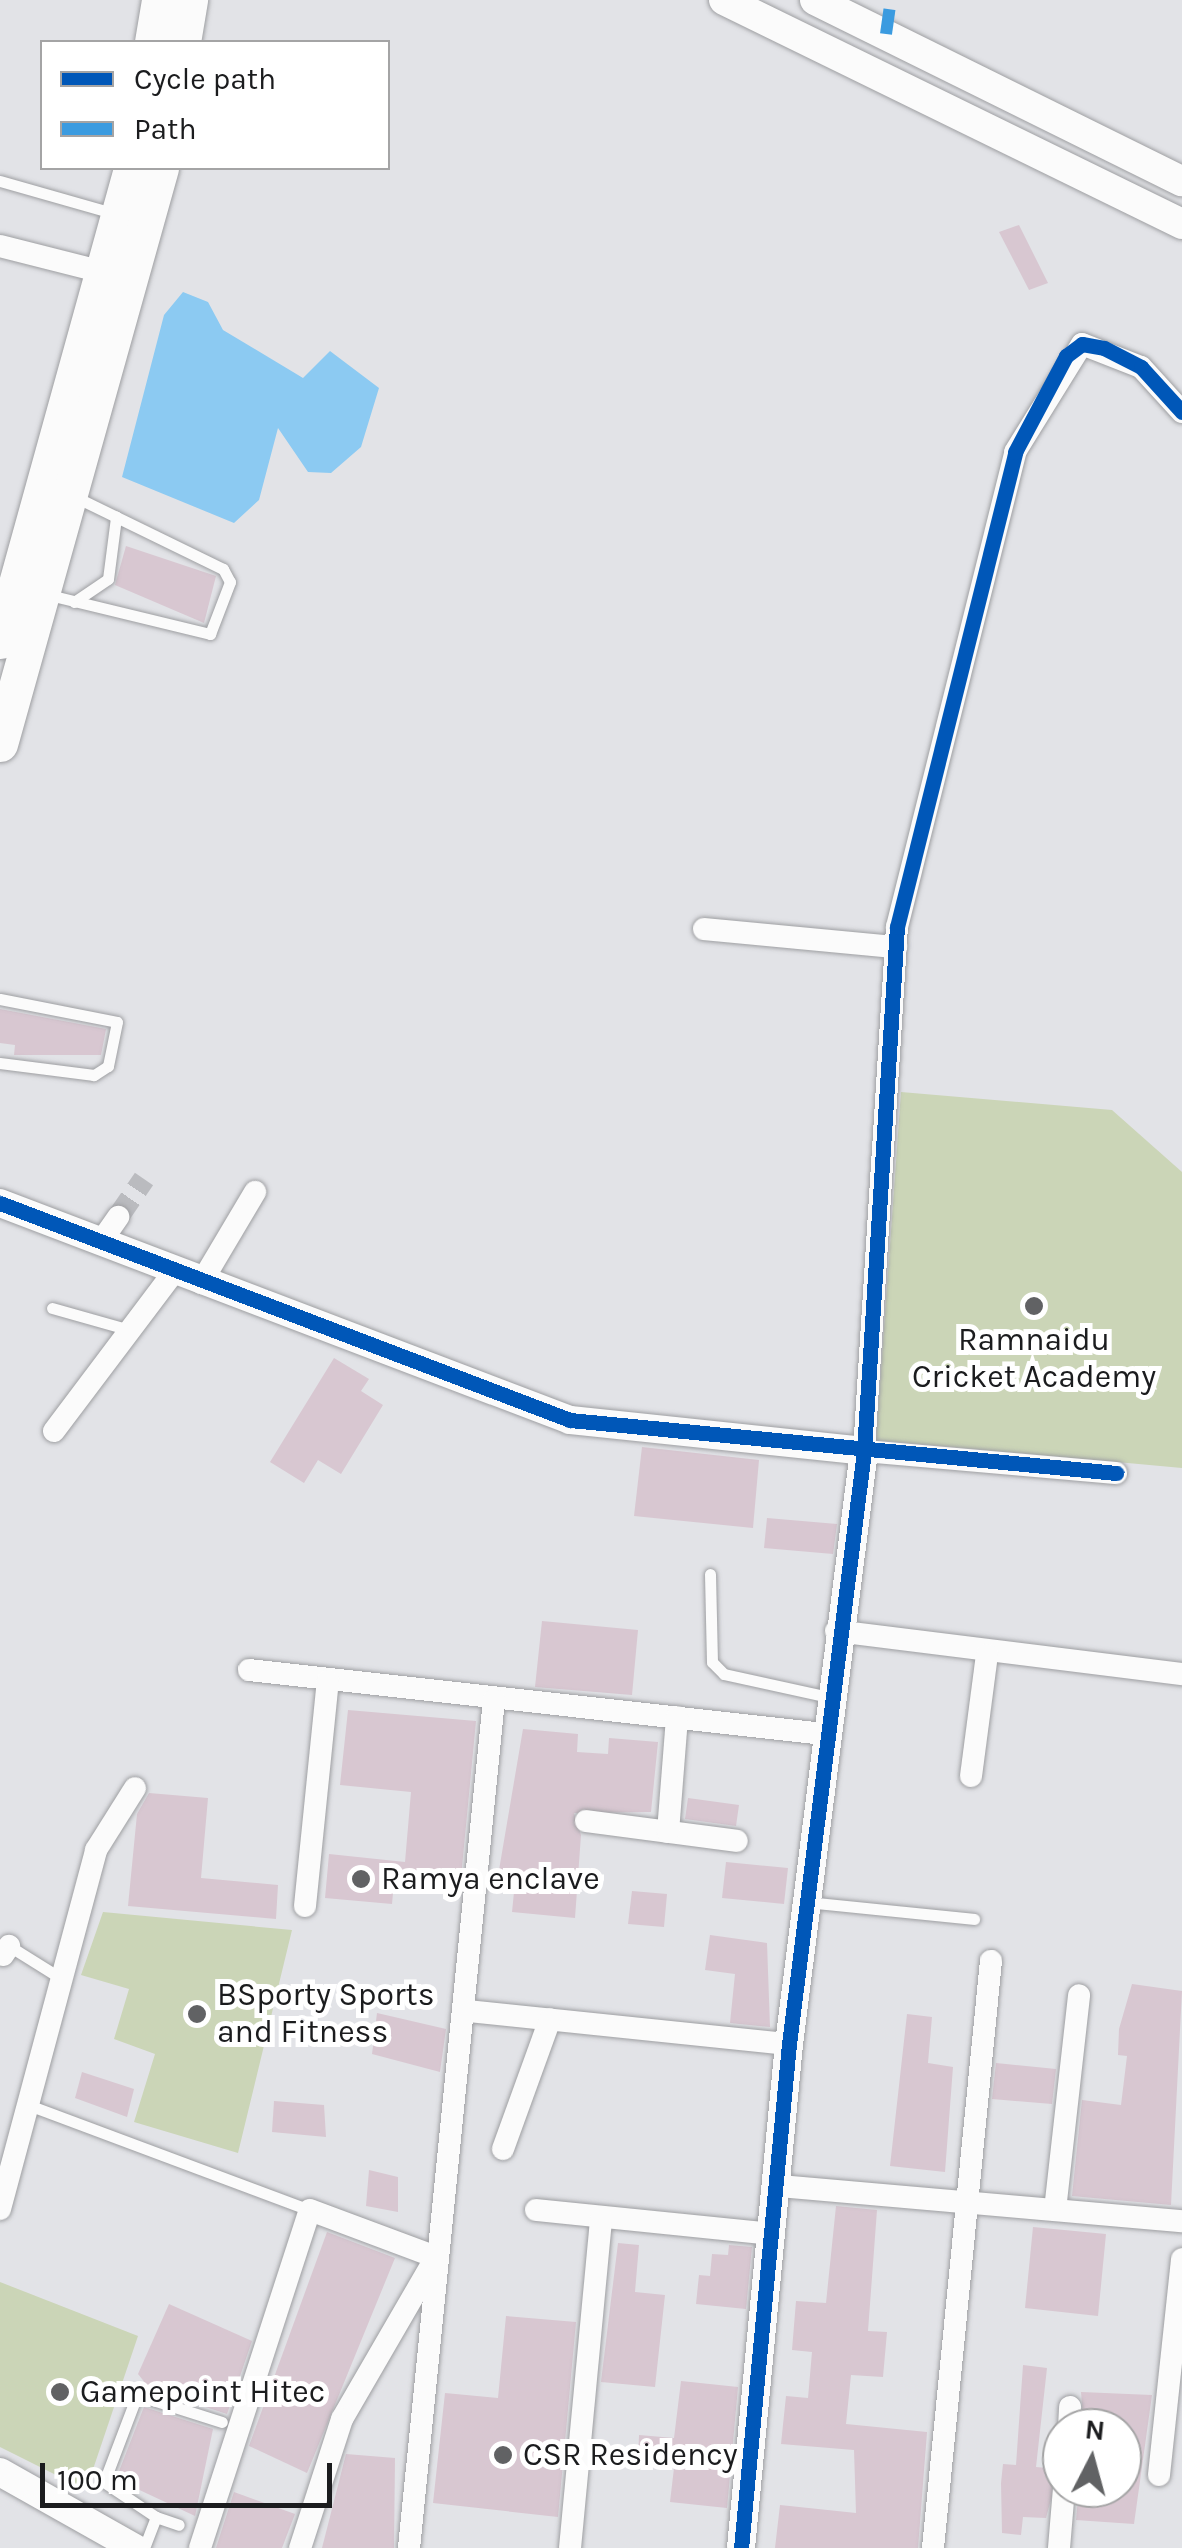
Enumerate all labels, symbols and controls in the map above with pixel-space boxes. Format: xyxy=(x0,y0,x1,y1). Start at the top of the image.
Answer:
legend xyxy=(40,40,390,170)
text: Cycle path xyxy=(134,61,276,97)
text: Path xyxy=(134,111,197,147)
marker: Ramnaidu Cricket Academy xyxy=(1023,1295,1045,1317)
place label: Ramnaidu Cricket Academy xyxy=(912,1322,1156,1397)
place label: Ramya enclave xyxy=(381,1860,600,1898)
marker: Ramya enclave xyxy=(350,1868,372,1890)
place label: BSporty Sports and Fitness xyxy=(217,1977,434,2052)
marker: BSporty Sports and Fitness xyxy=(186,2003,208,2025)
place label: Gamepoint Hitec xyxy=(80,2373,325,2411)
marker: Gamepoint Hitec xyxy=(49,2381,71,2403)
north arrow xyxy=(1042,2408,1142,2508)
text: N xyxy=(1083,2412,1107,2447)
place label: CSR Residency xyxy=(523,2436,738,2474)
scale bar xyxy=(45,2443,338,2505)
marker: CSR Residency xyxy=(492,2444,514,2466)
text: 100 m xyxy=(57,2462,138,2498)

